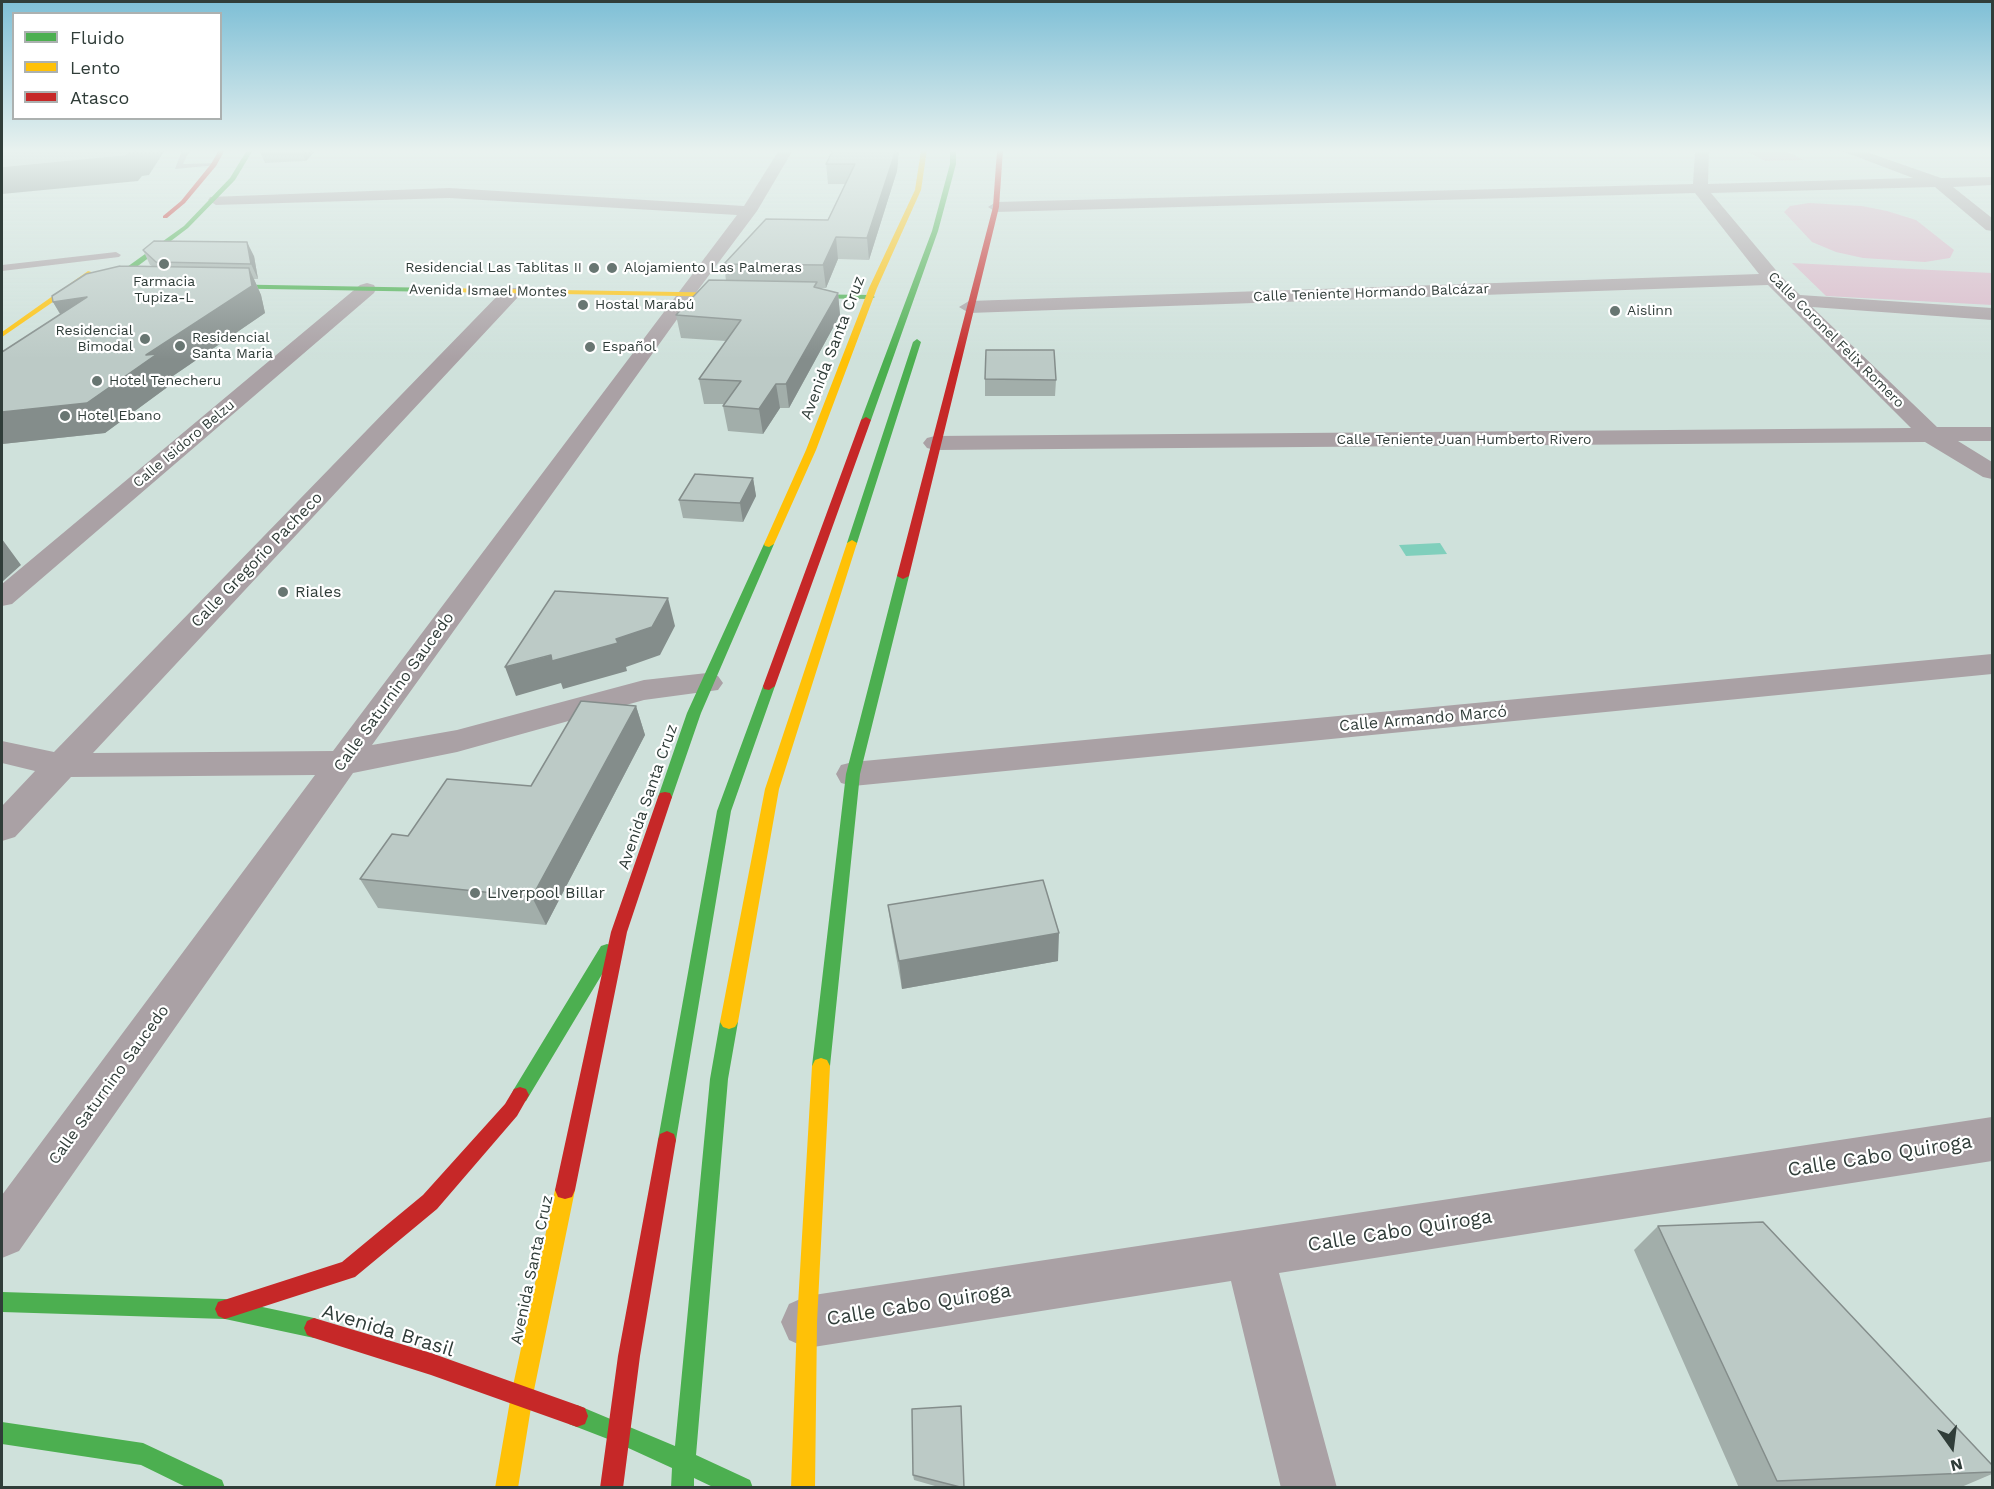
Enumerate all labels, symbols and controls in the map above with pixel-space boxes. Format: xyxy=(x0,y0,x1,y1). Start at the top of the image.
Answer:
legend xyxy=(12,12,222,120)
text: Fluido xyxy=(70,27,124,48)
text: Lento xyxy=(70,57,120,78)
text: Atasco xyxy=(70,87,129,108)
marker: Farmacia Tupiza-L xyxy=(157,257,171,271)
place label: Residencial Las Tablitas II xyxy=(405,260,582,276)
place label: Alojamiento Las Palmeras xyxy=(624,260,802,276)
marker: Residencial Las Tablitas II xyxy=(587,261,601,275)
marker: Alojamiento Las Palmeras xyxy=(605,261,619,275)
street label: Calle Coronel Felix Romero xyxy=(1764,268,1908,412)
street label: Avenida Santa Cruz xyxy=(797,273,869,423)
place label: Farmacia Tupiza-L xyxy=(133,274,195,306)
street label: Calle Teniente Hormando Balcázar xyxy=(1253,280,1489,306)
street label: Avenida Ismael Montes xyxy=(409,281,567,301)
place label: Hostal Marabú xyxy=(595,297,694,313)
marker: Hostal Marabú xyxy=(576,298,590,312)
place label: Aislinn xyxy=(1627,303,1673,319)
marker: Aislinn xyxy=(1608,304,1622,318)
place label: Residencial Bimodal xyxy=(55,323,133,356)
place label: Residencial Santa Maria xyxy=(192,330,273,362)
marker: Residencial Bimodal xyxy=(138,332,152,346)
marker: Residencial Santa Maria xyxy=(173,339,187,353)
place label: Español xyxy=(602,339,656,355)
marker: Español xyxy=(583,340,597,354)
place label: Hotel Tenecheru xyxy=(109,373,221,389)
marker: Hotel Tenecheru xyxy=(90,374,104,388)
street label: Calle Isidoro Belzu xyxy=(130,397,238,491)
place label: Hotel Ebano xyxy=(77,408,161,424)
marker: Hotel Ebano xyxy=(58,409,72,423)
street label: Calle Teniente Juan Humberto Rivero xyxy=(1336,432,1592,448)
street label: Calle Gregorio Pacheco xyxy=(187,488,327,632)
place label: Riales xyxy=(295,582,341,602)
marker: Riales xyxy=(276,585,290,599)
street label: Calle Saturnino Saucedo xyxy=(330,609,458,775)
street label: Calle Armando Marcó xyxy=(1338,702,1508,736)
street label: Avenida Santa Cruz xyxy=(614,722,682,872)
place label: LIverpool Billar xyxy=(487,883,605,903)
marker: LIverpool Billar xyxy=(468,886,482,900)
street label: Calle Saturnino Saucedo xyxy=(45,1002,173,1168)
street label: Calle Cabo Quiroga xyxy=(1786,1130,1974,1182)
street label: Avenida Santa Cruz xyxy=(507,1193,557,1347)
street label: Calle Cabo Quiroga xyxy=(1306,1205,1494,1257)
street label: Calle Cabo Quiroga xyxy=(825,1279,1013,1331)
street label: Avenida Brasil xyxy=(319,1299,457,1363)
north arrow xyxy=(1922,1417,1982,1477)
text: N xyxy=(1948,1454,1965,1476)

